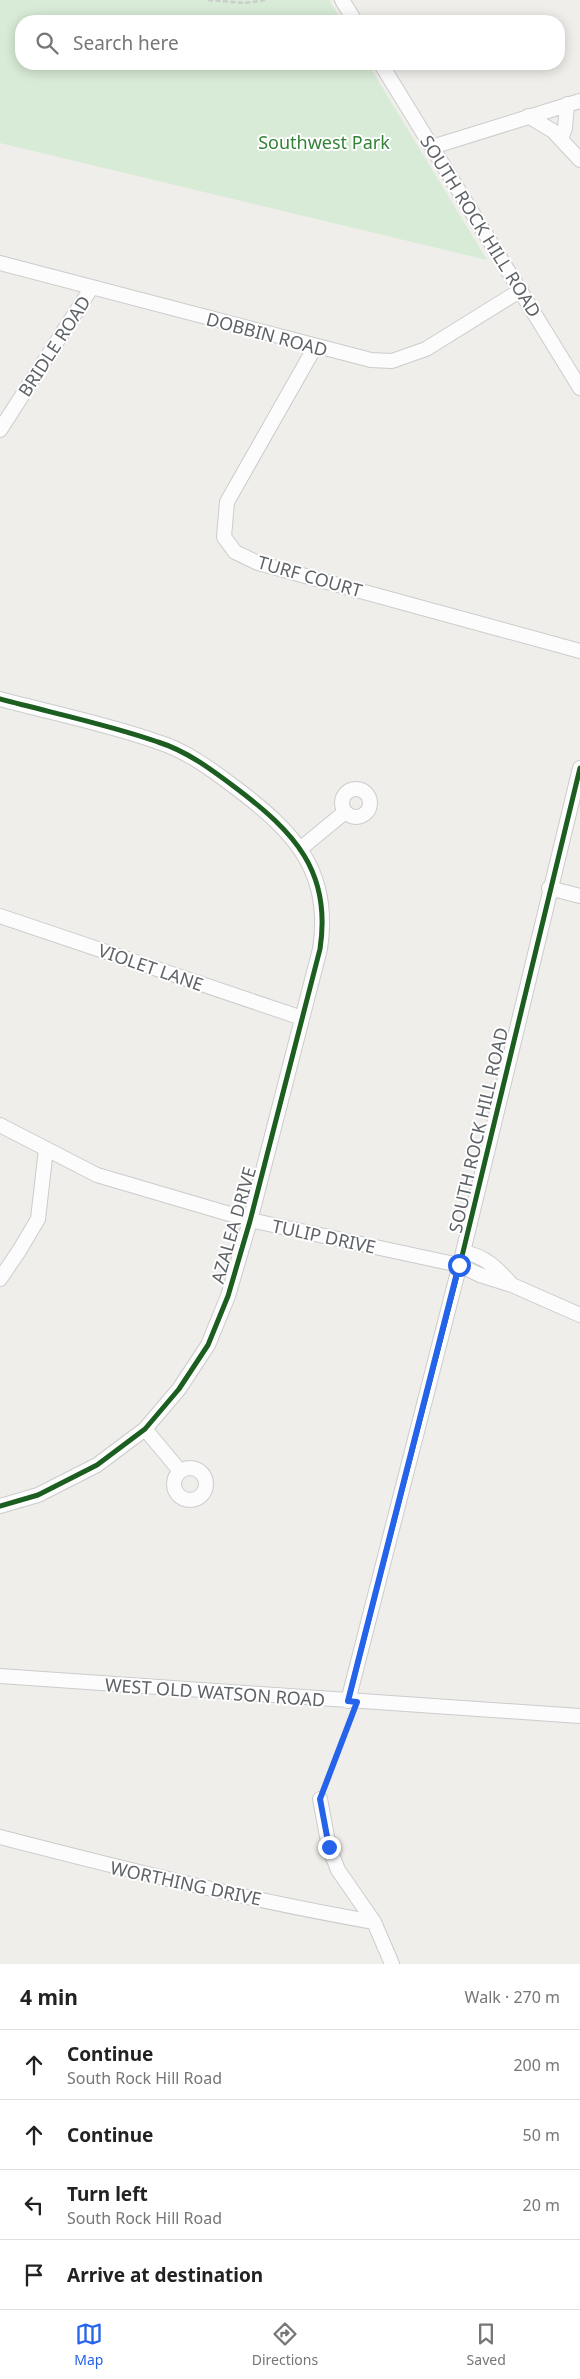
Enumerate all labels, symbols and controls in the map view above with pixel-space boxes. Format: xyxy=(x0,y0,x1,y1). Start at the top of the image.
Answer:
search box xyxy=(15,15,565,70)
icon: search xyxy=(33,29,61,57)
text: Search here xyxy=(73,30,179,56)
park label: Southwest Park xyxy=(258,130,390,154)
street label: SOUTH ROCK HILL ROAD xyxy=(415,131,547,321)
street label: BRIDLE ROAD xyxy=(12,291,96,401)
street label: DOBBIN ROAD xyxy=(204,306,330,362)
street label: TURF COURT xyxy=(255,550,365,602)
street label: VIOLET LANE xyxy=(95,938,207,996)
street label: SOUTH ROCK HILL ROAD xyxy=(443,1025,513,1235)
street label: AZALEA DRIVE xyxy=(205,1164,261,1286)
street label: TULIP DRIVE xyxy=(270,1213,378,1259)
route start xyxy=(448,1254,471,1277)
street label: WEST OLD WATSON ROAD xyxy=(104,1672,326,1712)
route end xyxy=(318,1836,341,1859)
street label: WORTHING DRIVE xyxy=(108,1855,264,1911)
text: 4 min xyxy=(20,1983,78,2011)
text: Walk · 270 m xyxy=(465,1986,560,2008)
text: Continue xyxy=(67,2041,153,2067)
icon: ahead xyxy=(20,2051,48,2079)
text: 200 m xyxy=(513,2054,560,2076)
text: South Rock Hill Road xyxy=(67,2067,222,2089)
icon: ahead xyxy=(20,2121,48,2149)
text: Continue xyxy=(67,2122,153,2148)
text: 50 m xyxy=(523,2124,560,2146)
text: Turn left xyxy=(67,2181,148,2207)
icon: left xyxy=(20,2191,48,2219)
text: 20 m xyxy=(523,2194,560,2216)
text: South Rock Hill Road xyxy=(67,2207,222,2229)
icon: arrive xyxy=(20,2261,48,2289)
text: Arrive at destination xyxy=(67,2262,263,2288)
tab: Map xyxy=(74,2320,103,2369)
tab: Directions xyxy=(252,2320,318,2369)
tab: Saved xyxy=(467,2320,506,2369)

